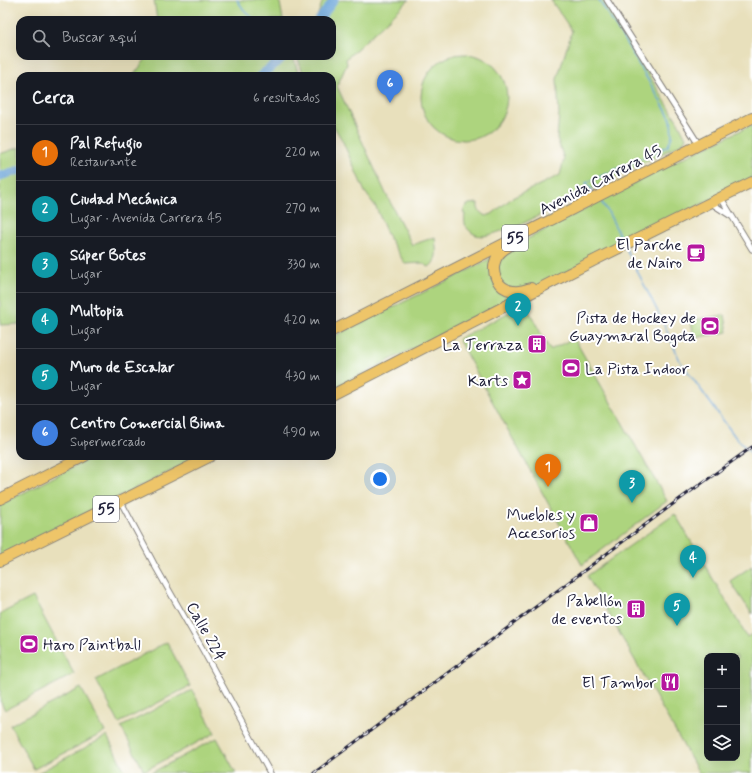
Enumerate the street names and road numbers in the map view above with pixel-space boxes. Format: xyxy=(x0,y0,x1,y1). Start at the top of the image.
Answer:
street label: Avenida Carrera 45 xyxy=(536,140,666,220)
road number: 55 xyxy=(502,225,528,251)
road number: 55 xyxy=(93,496,119,522)
street label: Calle 224 xyxy=(181,598,230,665)

